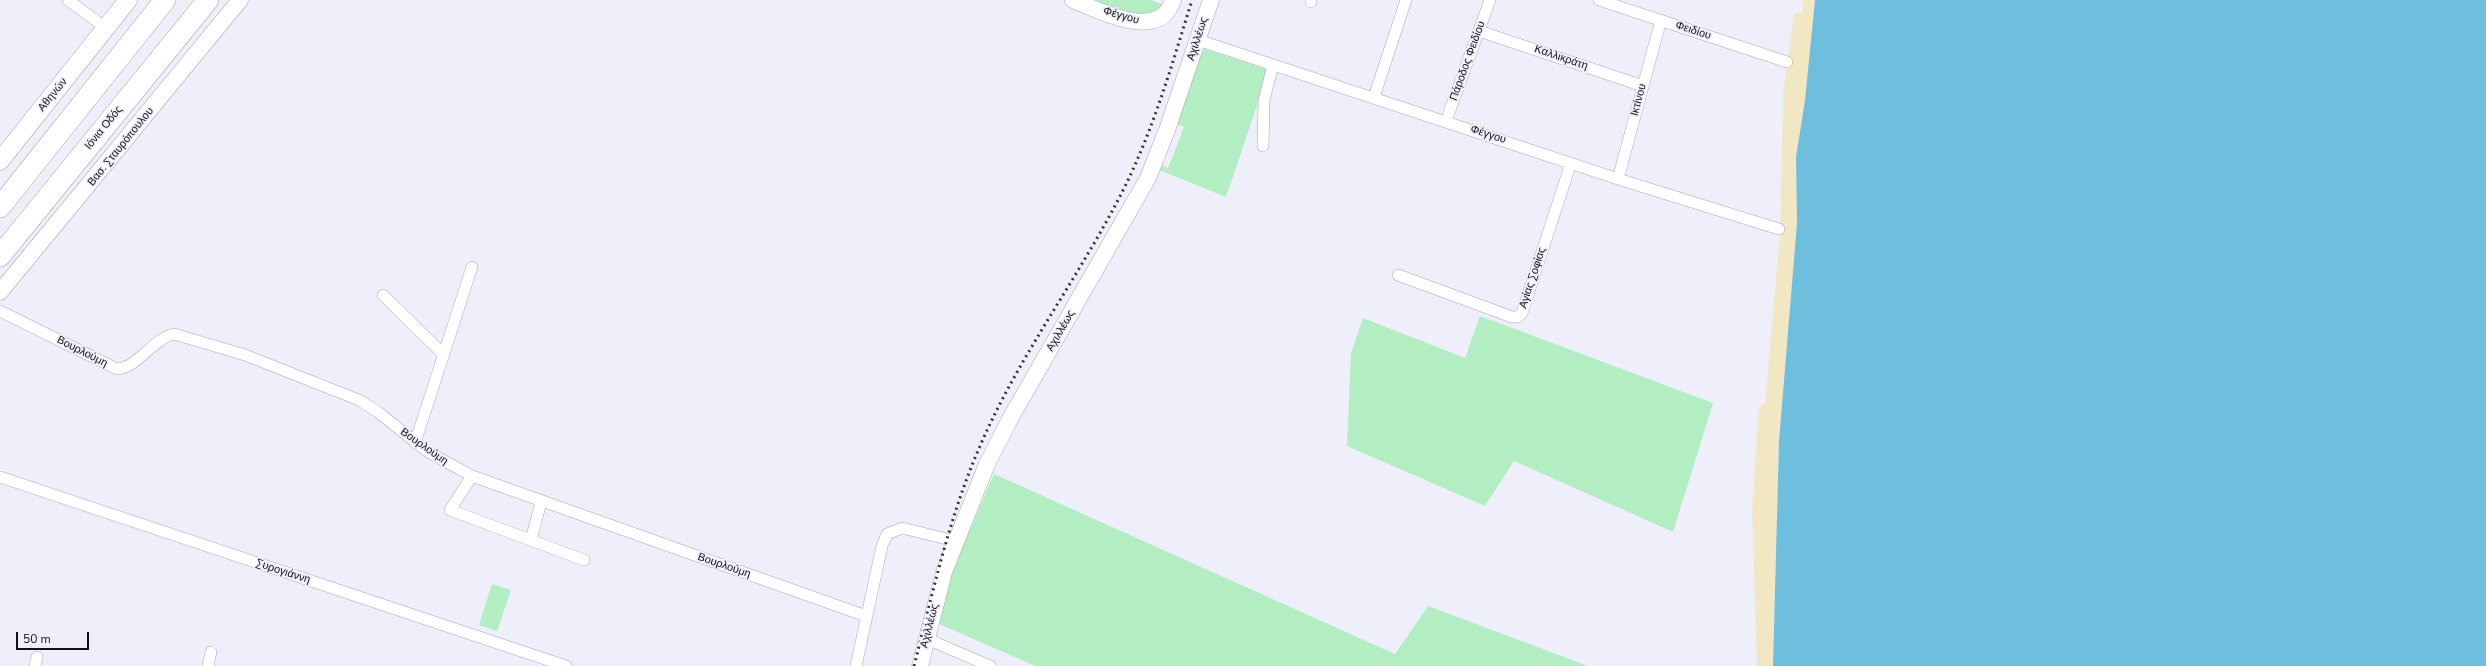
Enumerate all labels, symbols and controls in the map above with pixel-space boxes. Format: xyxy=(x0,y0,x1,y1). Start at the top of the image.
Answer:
street label: Φέγγου xyxy=(1101,5,1141,27)
street label: Αχιλλέως xyxy=(1185,15,1211,63)
street label: Πάροδος Φειδίου xyxy=(1447,19,1489,103)
street label: Φειδίου xyxy=(1673,19,1713,43)
street label: Καλλικράτη xyxy=(1533,43,1589,73)
street label: Αθηνών xyxy=(36,76,70,114)
street label: Ικτίνου xyxy=(1628,82,1650,118)
street label: Ιόνια Οδός xyxy=(82,103,126,153)
street label: Βασ. Σταυρόπουλου xyxy=(85,105,157,189)
street label: Φέγγου xyxy=(1468,123,1508,147)
street label: Αγίας Σοφίας xyxy=(1517,246,1549,310)
street label: Αχιλλέως xyxy=(1044,308,1078,354)
street label: Βουρλούμη xyxy=(54,334,110,370)
street label: Βουρλούμη xyxy=(398,426,450,468)
street label: Βουρλούμη xyxy=(696,551,752,581)
street label: Συρογιάννη xyxy=(254,557,312,587)
street label: Αχιλλέως xyxy=(918,602,942,650)
scale bar xyxy=(18,624,91,650)
text: 50 m xyxy=(23,631,51,647)

